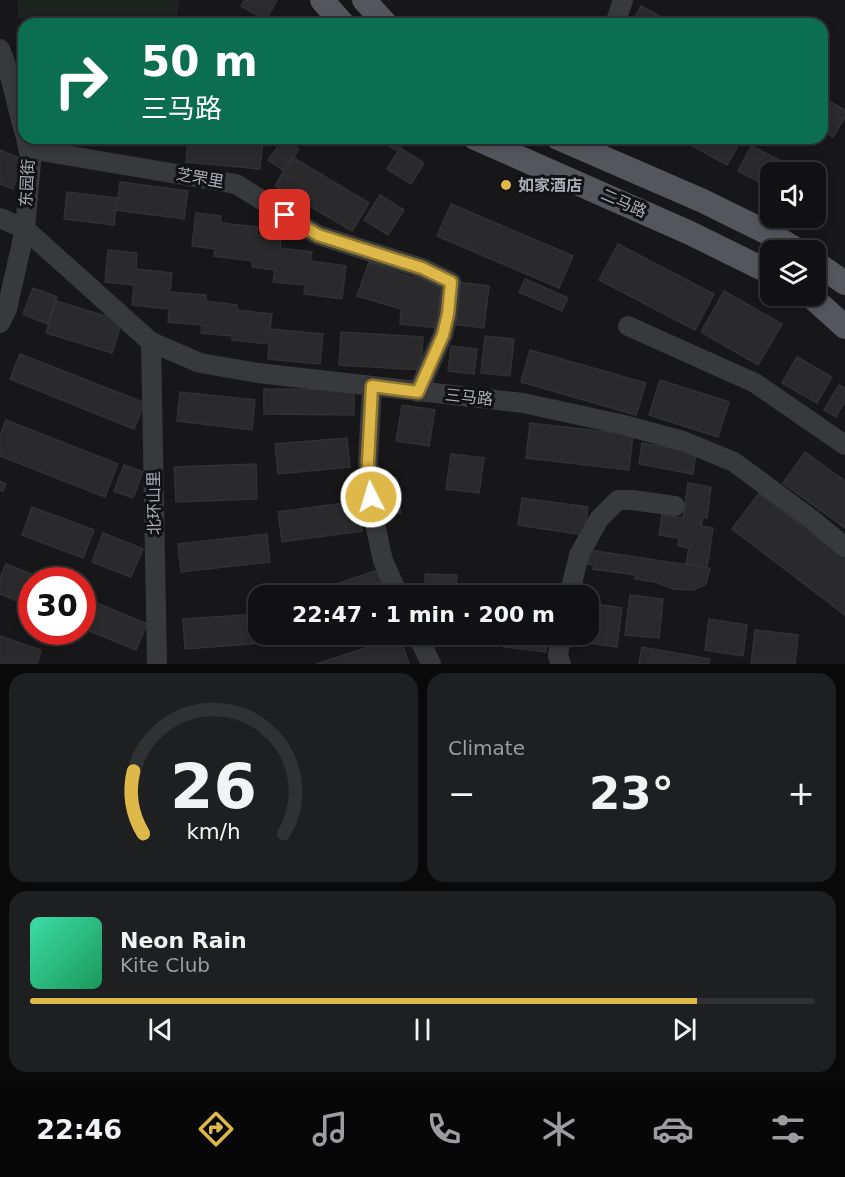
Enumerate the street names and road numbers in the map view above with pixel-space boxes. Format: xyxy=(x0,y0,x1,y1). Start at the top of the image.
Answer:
street label: 东园街 xyxy=(16,159,38,207)
street label: 芝罘里 xyxy=(175,164,225,192)
street label: 二马路 xyxy=(598,185,650,221)
street label: 三马路 xyxy=(444,385,494,409)
street label: 北环山里 xyxy=(144,471,164,535)

